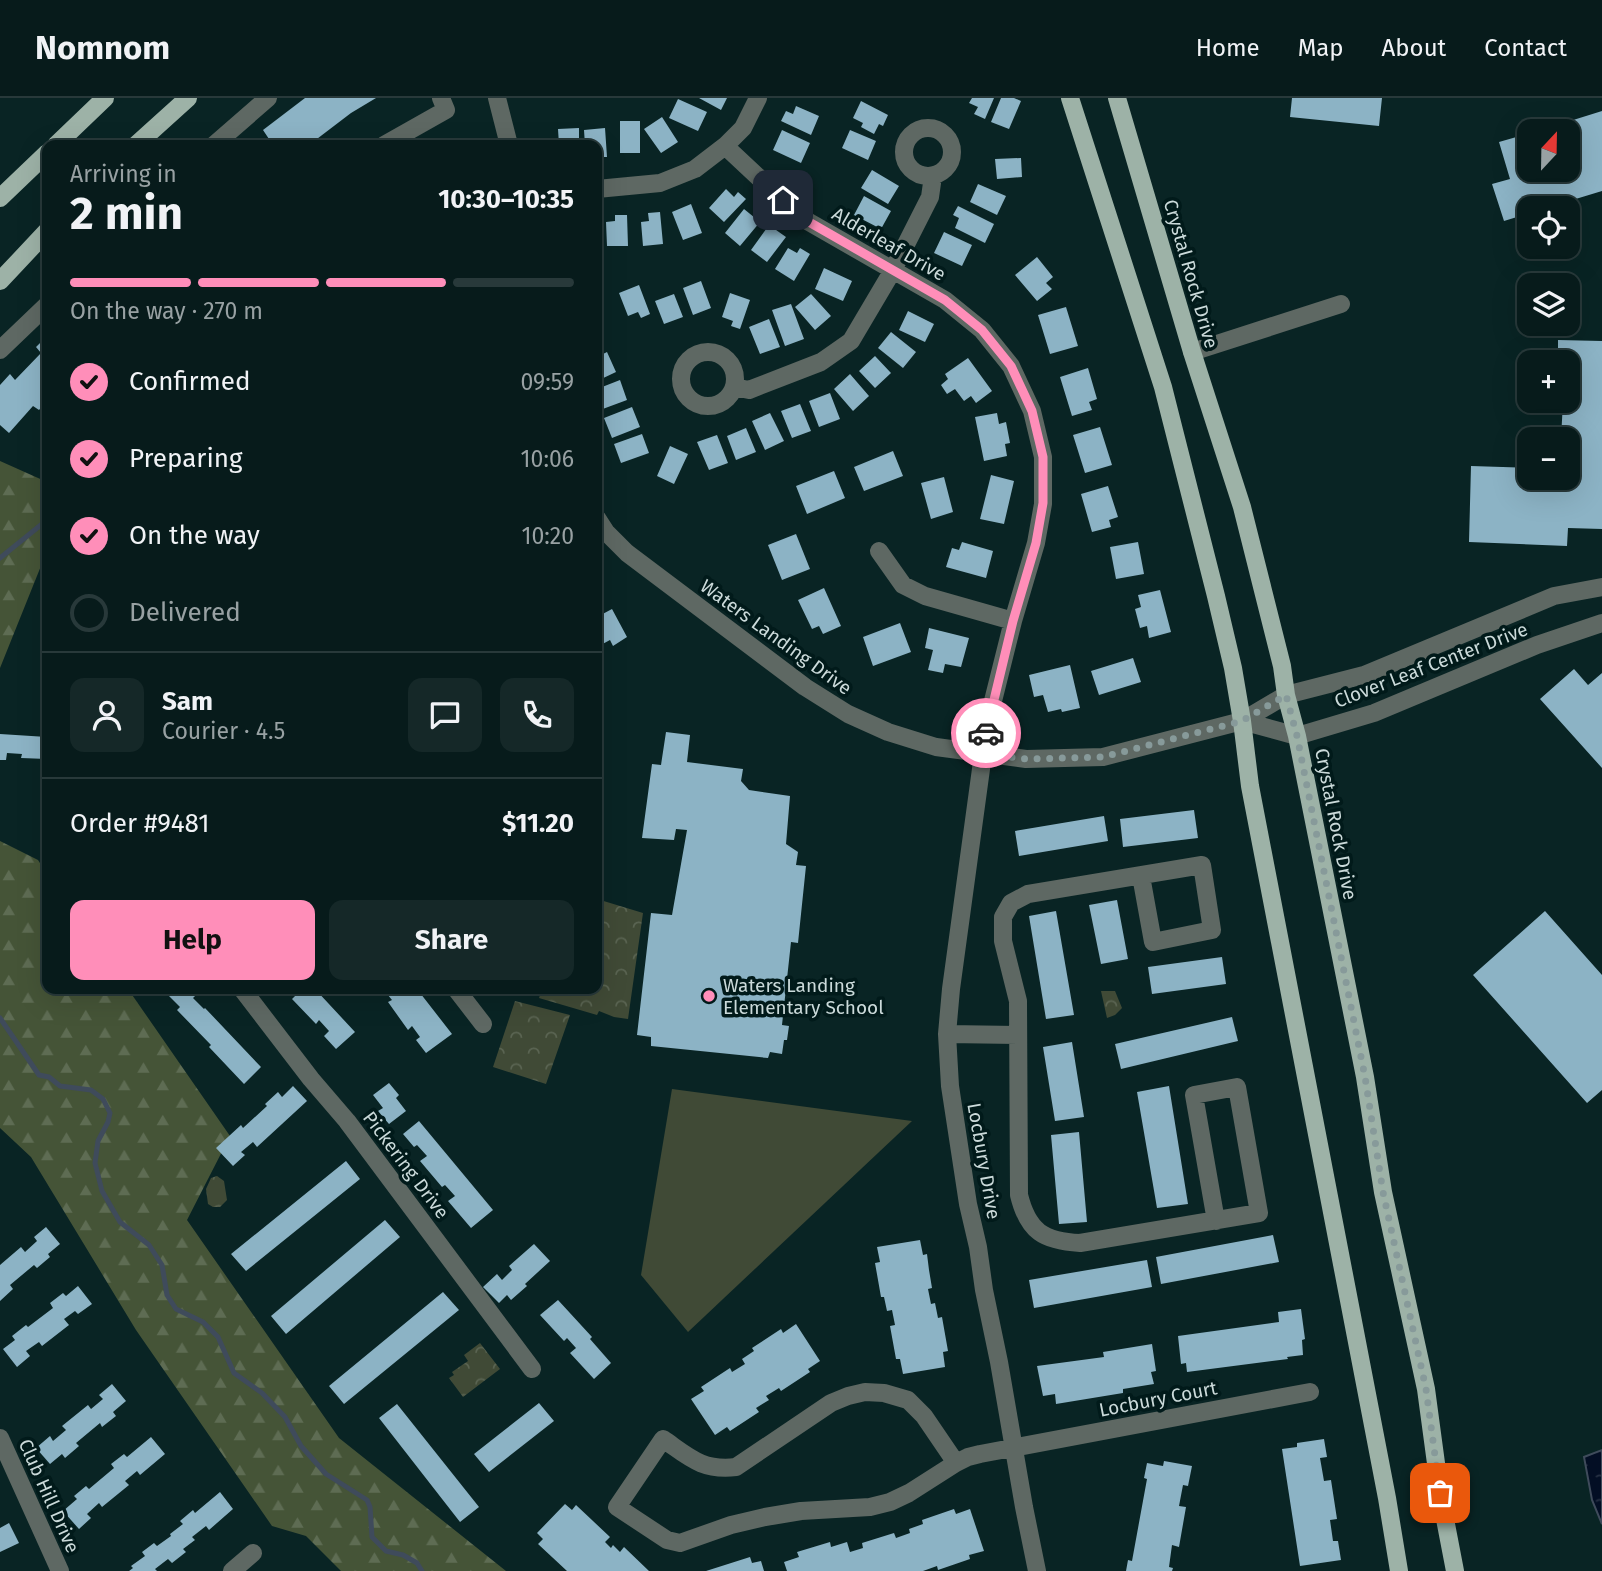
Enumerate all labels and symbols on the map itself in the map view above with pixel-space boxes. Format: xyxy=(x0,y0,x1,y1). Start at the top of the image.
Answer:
north arrow xyxy=(1517,119,1580,182)
pin xyxy=(753,170,813,230)
street label: Crystal Rock Drive xyxy=(1159,197,1223,351)
street label: Alderleaf Drive xyxy=(828,202,950,286)
street label: Waters Landing Drive xyxy=(696,574,856,700)
street label: Clover Leaf Center Drive xyxy=(1331,617,1531,713)
courier xyxy=(951,698,1021,768)
street label: Crystal Rock Drive xyxy=(1310,746,1362,902)
place label: Waters Landing Elementary School xyxy=(723,974,884,1019)
marker: Waters Landing Elementary School xyxy=(701,988,717,1004)
street label: Locbury Drive xyxy=(962,1101,1006,1221)
street label: Pickering Drive xyxy=(358,1107,454,1223)
street label: Locbury Court xyxy=(1097,1376,1219,1422)
street label: Club Hill Drive xyxy=(14,1435,84,1557)
pin xyxy=(1410,1463,1470,1523)

